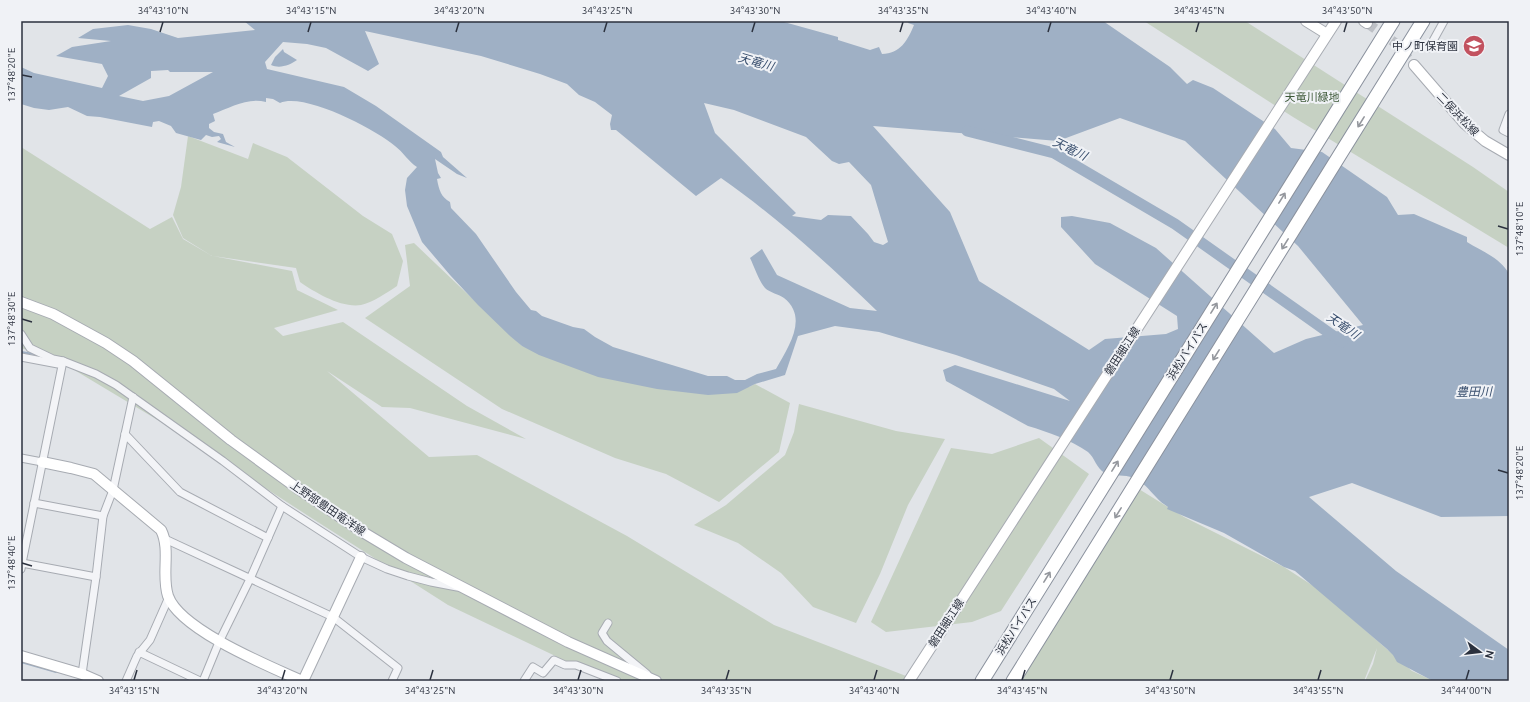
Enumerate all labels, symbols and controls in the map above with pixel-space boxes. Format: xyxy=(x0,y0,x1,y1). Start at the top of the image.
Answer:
text: 34°43'10"N xyxy=(138,5,188,16)
text: 34°43'15"N xyxy=(286,5,336,16)
text: 34°43'20"N xyxy=(434,5,484,16)
text: 34°43'25"N xyxy=(582,5,632,16)
text: 34°43'30"N xyxy=(730,5,780,16)
text: 34°43'35"N xyxy=(878,5,928,16)
text: 34°43'40"N xyxy=(1026,5,1076,16)
text: 34°43'45"N xyxy=(1174,5,1224,16)
text: 34°43'50"N xyxy=(1322,5,1372,16)
school or university icon: 中ノ町保育園 xyxy=(1461,33,1487,59)
place label: 中ノ町保育園 xyxy=(1392,40,1458,52)
text: 137°48'20"E xyxy=(6,47,17,102)
water label: 天竜川 xyxy=(737,50,777,73)
street label: 二俣浜松線 xyxy=(1435,90,1481,138)
park label: 天竜川緑地 xyxy=(1285,91,1340,103)
one-way arrow xyxy=(1356,116,1364,128)
water label: 天竜川 xyxy=(1051,135,1091,163)
one-way arrow xyxy=(1278,193,1286,204)
text: 137°48'10"E xyxy=(1514,201,1525,256)
one-way arrow xyxy=(1280,238,1288,250)
text: 137°48'30"E xyxy=(6,291,17,346)
one-way arrow xyxy=(1210,302,1218,314)
water label: 天竜川 xyxy=(1325,310,1363,342)
street label: 浜松バイパス xyxy=(1164,320,1210,382)
street label: 磐田細江線 xyxy=(1102,325,1142,377)
one-way arrow xyxy=(1212,349,1220,360)
water label: 豊田川 xyxy=(1456,385,1494,398)
text: 137°48'20"E xyxy=(1514,445,1525,500)
one-way arrow xyxy=(1112,460,1120,472)
street label: 上野部豊田竜洋線 xyxy=(288,478,368,538)
one-way arrow xyxy=(1113,507,1122,518)
text: 137°48'40"E xyxy=(6,535,17,590)
one-way arrow xyxy=(1043,571,1051,582)
street label: 浜松バイパス xyxy=(993,595,1039,657)
street label: 磐田細江線 xyxy=(926,597,966,649)
north arrow xyxy=(1460,632,1500,672)
text: N xyxy=(1483,649,1497,660)
text: 34°43'15"N xyxy=(109,685,159,696)
text: 34°43'20"N xyxy=(257,685,307,696)
text: 34°43'25"N xyxy=(405,685,455,696)
text: 34°43'30"N xyxy=(553,685,603,696)
text: 34°43'35"N xyxy=(701,685,751,696)
text: 34°43'40"N xyxy=(849,685,899,696)
text: 34°43'45"N xyxy=(997,685,1047,696)
text: 34°43'50"N xyxy=(1145,685,1195,696)
text: 34°43'55"N xyxy=(1293,685,1343,696)
text: 34°44'00"N xyxy=(1441,685,1491,696)

